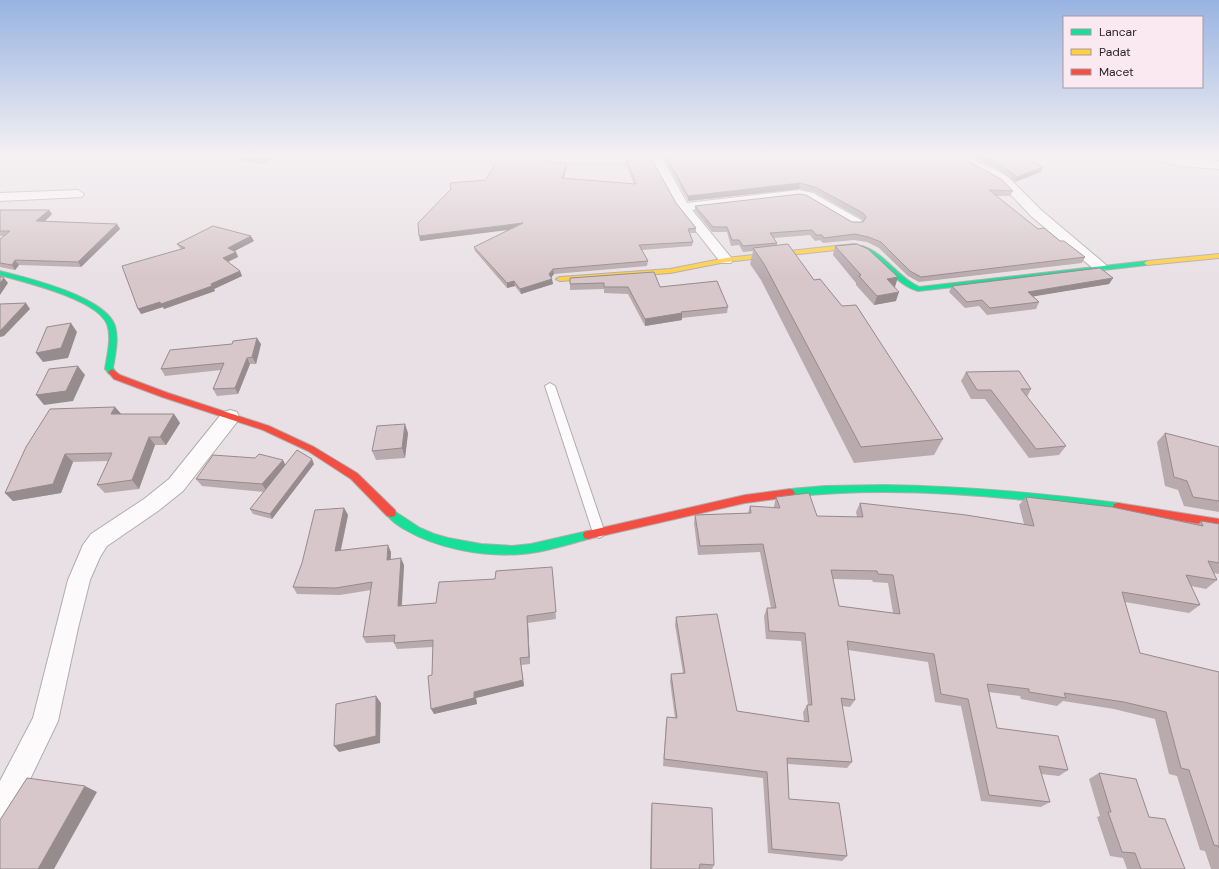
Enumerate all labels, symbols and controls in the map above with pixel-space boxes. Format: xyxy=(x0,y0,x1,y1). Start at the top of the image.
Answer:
legend xyxy=(1063,16,1203,88)
text: Lancar xyxy=(1099,24,1137,40)
text: Padat xyxy=(1099,44,1131,60)
text: Macet xyxy=(1099,64,1134,80)

